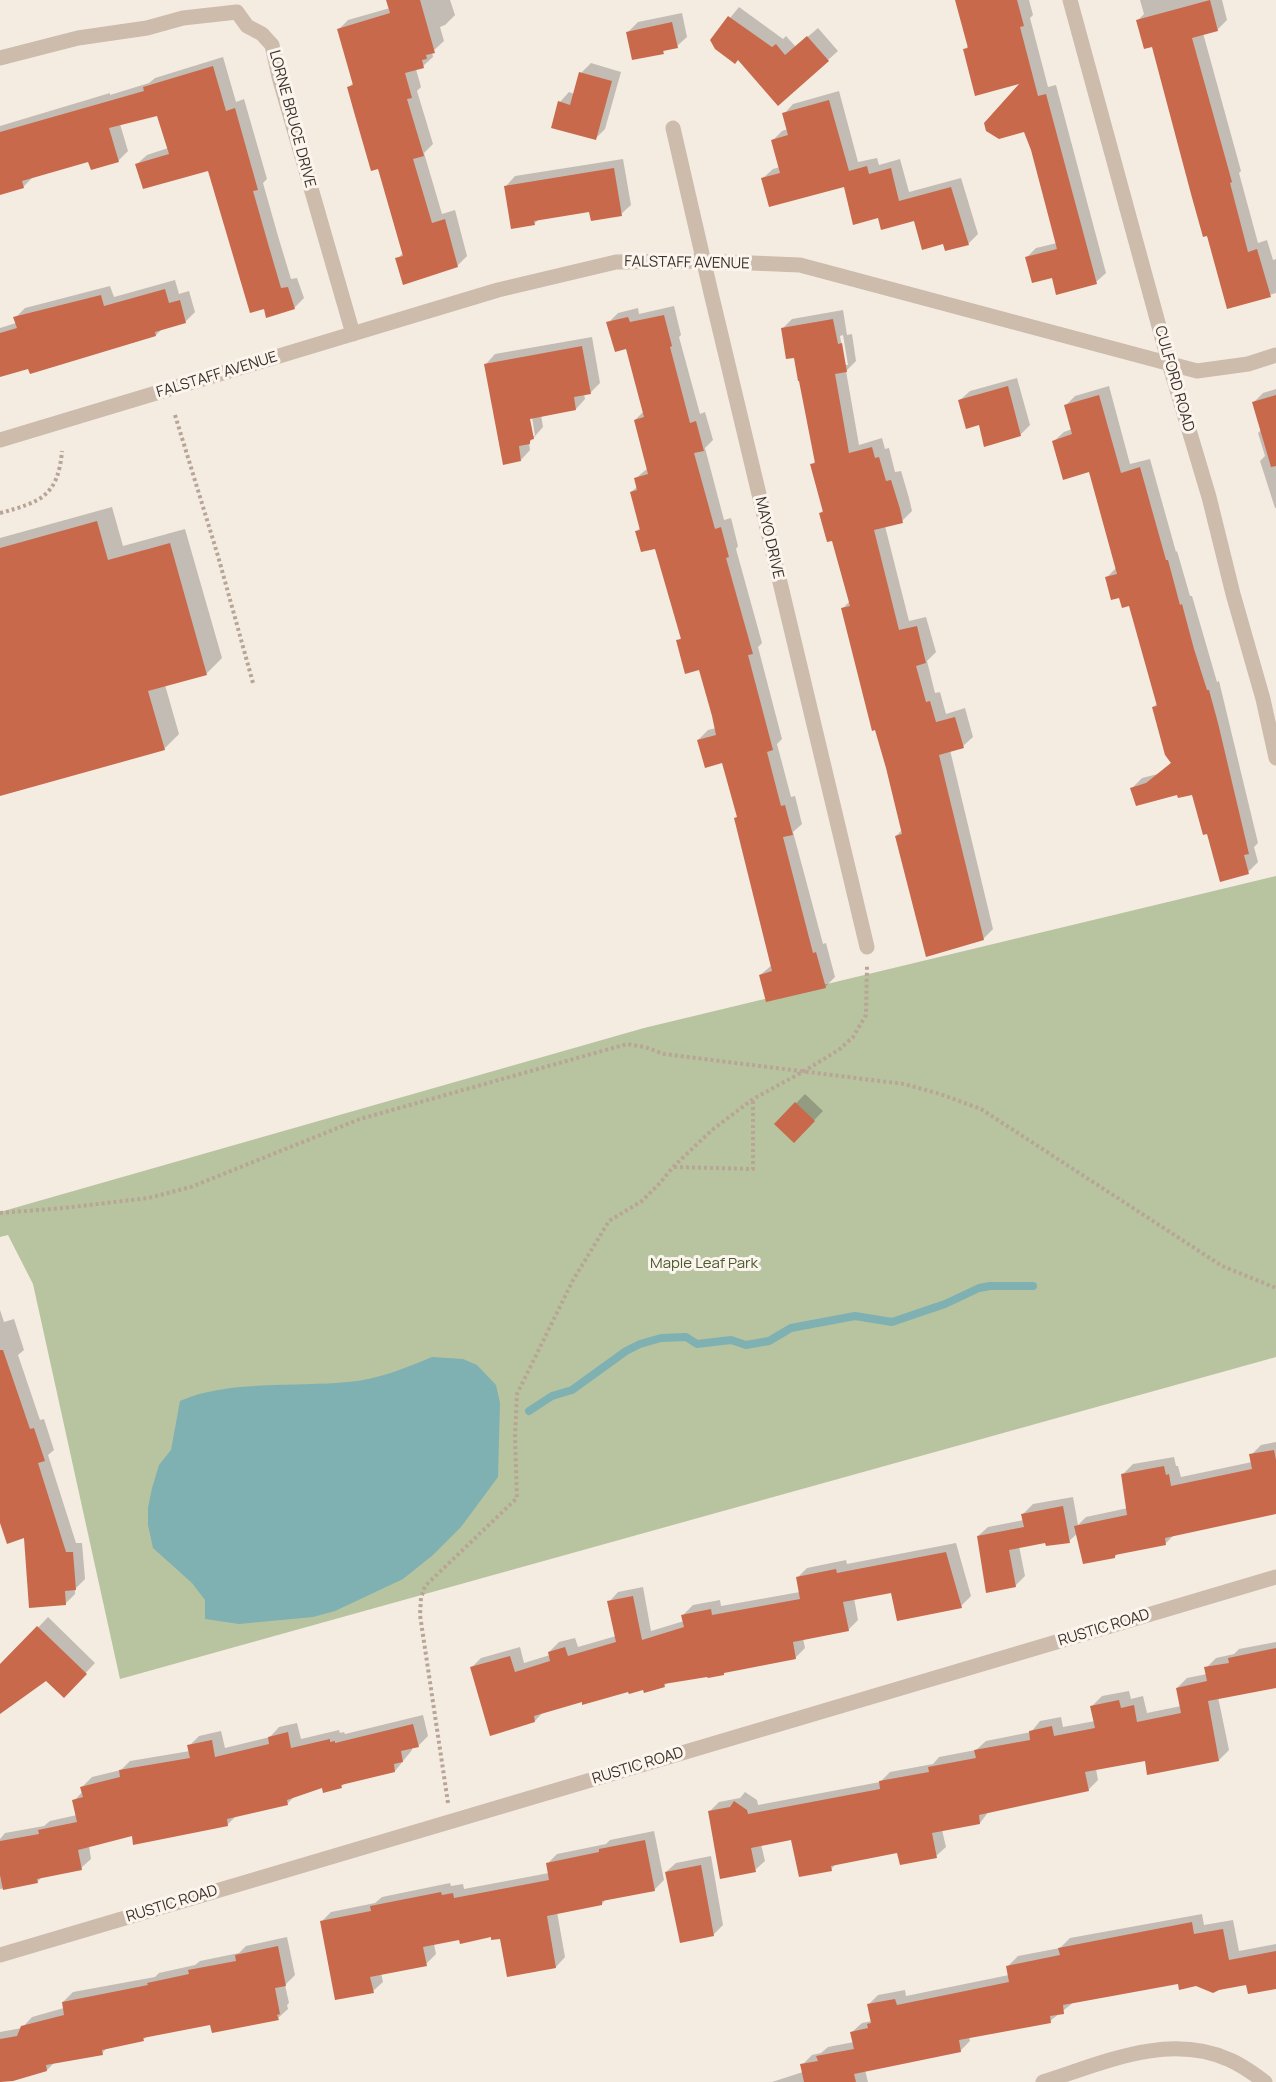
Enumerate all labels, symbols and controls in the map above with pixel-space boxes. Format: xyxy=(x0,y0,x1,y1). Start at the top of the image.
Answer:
street label: LORNE BRUCE DRIVE xyxy=(265,48,319,190)
street label: FALSTAFF AVENUE xyxy=(624,253,750,273)
street label: CULFORD ROAD xyxy=(1150,324,1198,434)
street label: FALSTAFF AVENUE xyxy=(154,348,280,402)
street label: MAYO DRIVE xyxy=(751,495,787,581)
park label: Maple Leaf Park xyxy=(650,1255,758,1273)
street label: RUSTIC ROAD xyxy=(1056,1606,1152,1650)
street label: RUSTIC ROAD xyxy=(590,1744,686,1788)
street label: RUSTIC ROAD xyxy=(124,1882,220,1926)

